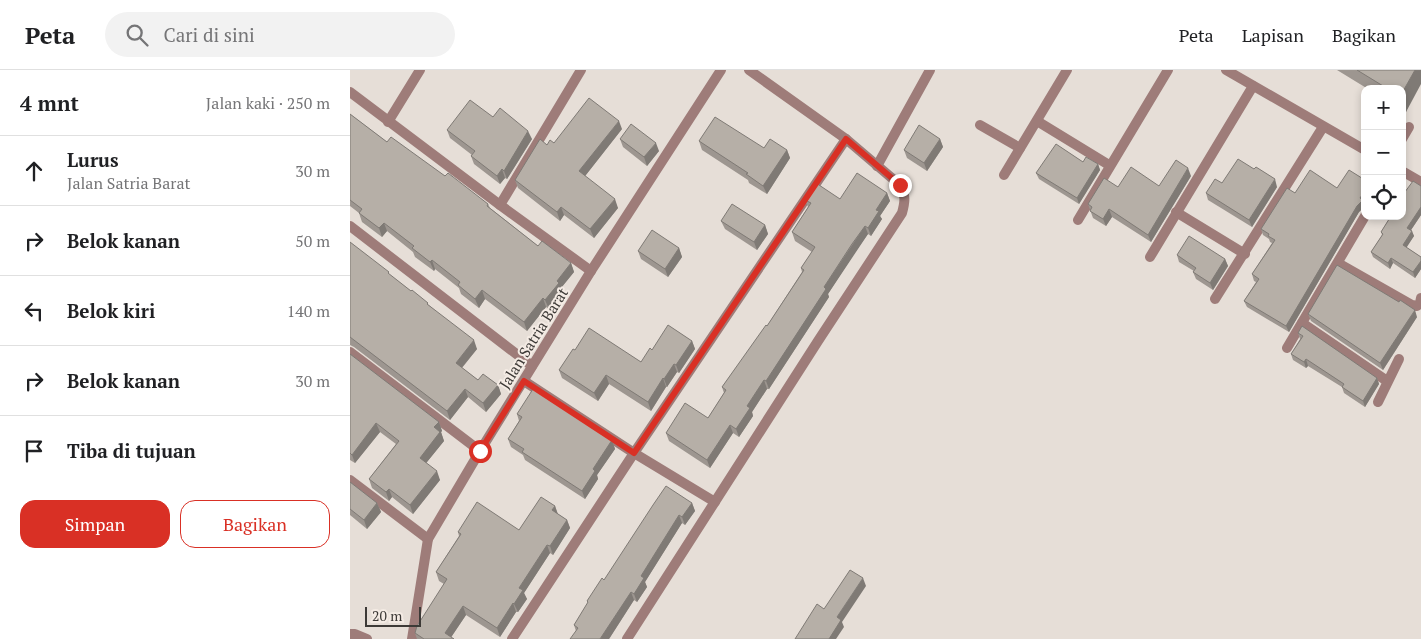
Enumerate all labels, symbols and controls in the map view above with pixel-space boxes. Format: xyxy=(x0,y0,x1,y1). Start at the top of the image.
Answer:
search box xyxy=(105,12,455,57)
text: Peta xyxy=(25,19,75,51)
icon: search xyxy=(123,21,151,49)
text: Cari di sini xyxy=(163,22,255,47)
text: Peta xyxy=(1179,23,1214,47)
text: Lapisan xyxy=(1242,23,1304,47)
text: Bagikan xyxy=(1332,23,1396,47)
map controls xyxy=(1361,85,1406,220)
button: + xyxy=(1361,85,1406,130)
text: 4 mnt xyxy=(20,89,79,117)
text: Jalan kaki · 250 m xyxy=(206,92,330,114)
button: − xyxy=(1361,130,1406,175)
text: Lurus xyxy=(67,147,119,172)
icon: ahead xyxy=(20,157,48,185)
text: 30 m xyxy=(295,160,330,182)
text: Jalan Satria Barat xyxy=(67,172,190,194)
route end xyxy=(889,174,912,197)
button: locate xyxy=(1361,175,1406,220)
icon: right xyxy=(20,227,48,255)
text: Belok kanan xyxy=(67,228,180,253)
text: 50 m xyxy=(295,230,330,252)
street label: Jalan Satria Barat xyxy=(494,283,572,392)
icon: left xyxy=(20,297,48,325)
text: Belok kiri xyxy=(67,298,155,323)
text: 140 m xyxy=(287,300,330,322)
icon: right xyxy=(20,367,48,395)
text: Belok kanan xyxy=(67,368,180,393)
text: 30 m xyxy=(295,370,330,392)
icon: arrive xyxy=(20,437,48,465)
text: Tiba di tujuan xyxy=(67,438,196,463)
route start xyxy=(469,440,492,463)
button: Simpan xyxy=(20,500,170,548)
button: Bagikan xyxy=(180,500,330,548)
scale bar xyxy=(365,604,421,627)
text: 20 m xyxy=(372,606,402,625)

